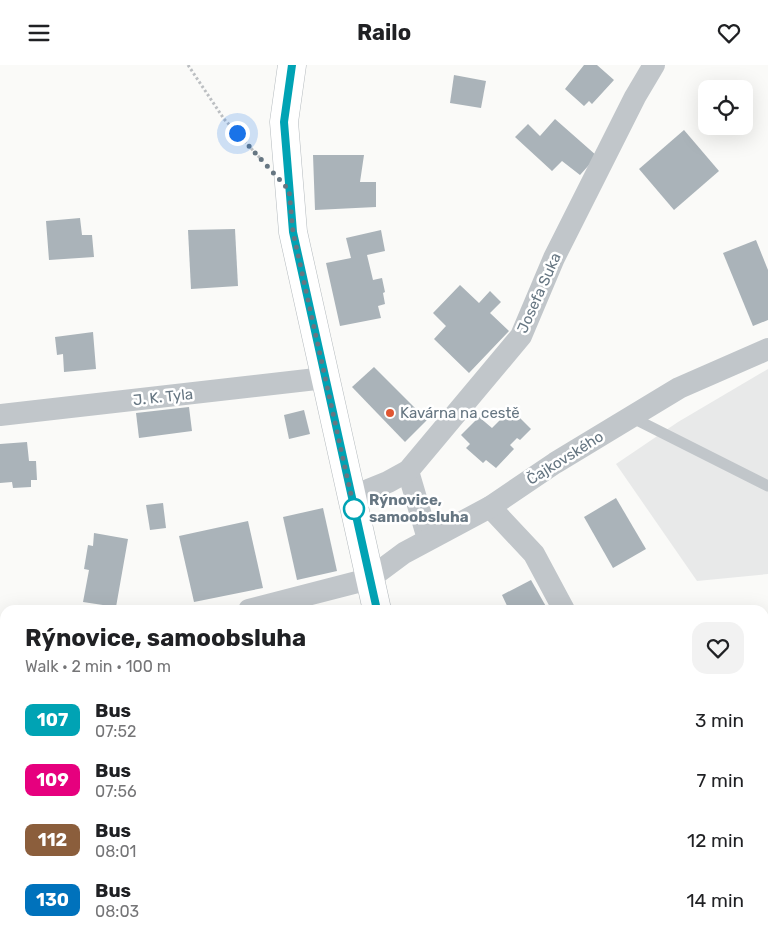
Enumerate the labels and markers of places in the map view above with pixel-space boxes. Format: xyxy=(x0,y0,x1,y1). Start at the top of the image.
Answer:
place label: Kavárna na cestě xyxy=(400,404,520,422)
marker: Kavárna na cestě xyxy=(384,407,396,419)
place label: Rýnovice, samoobsluha xyxy=(369,491,469,526)
marker: Rýnovice, samoobsluha xyxy=(343,498,365,520)

